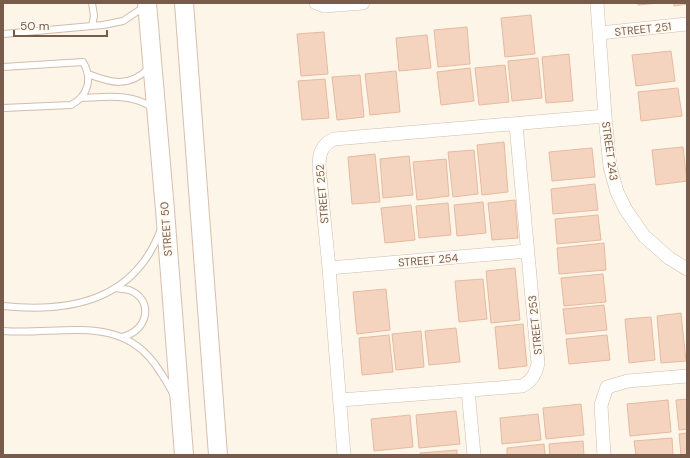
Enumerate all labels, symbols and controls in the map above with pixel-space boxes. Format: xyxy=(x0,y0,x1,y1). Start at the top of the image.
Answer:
scale bar xyxy=(14,12,107,38)
text: 50 m xyxy=(20,18,49,34)
street label: STREET 251 xyxy=(614,19,672,39)
street label: STREET 243 xyxy=(599,120,621,182)
street label: STREET 252 xyxy=(312,164,332,224)
street label: STREET 50 xyxy=(157,201,175,257)
street label: STREET 254 xyxy=(397,250,459,270)
street label: STREET 253 xyxy=(525,294,545,356)

